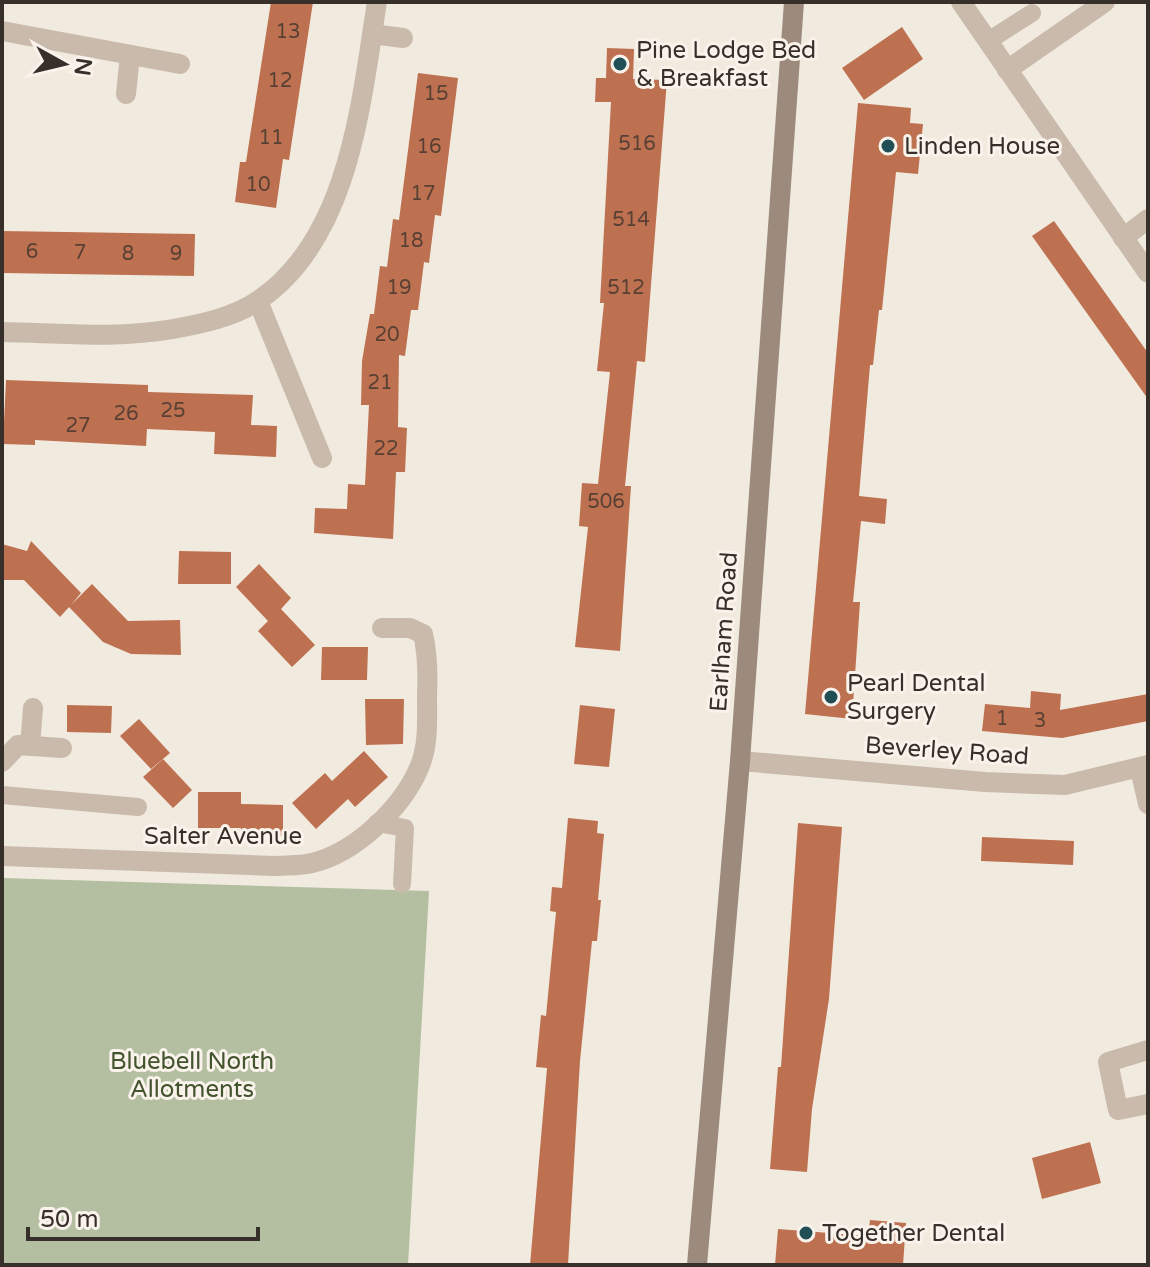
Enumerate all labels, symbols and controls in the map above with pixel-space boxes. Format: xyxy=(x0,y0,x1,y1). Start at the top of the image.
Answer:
house number: 13 xyxy=(275,20,301,44)
north arrow xyxy=(24,24,104,104)
place label: Pine Lodge Bed & Breakfast xyxy=(636,36,816,93)
marker: Pine Lodge Bed & Breakfast xyxy=(611,55,629,73)
text: N xyxy=(69,56,97,77)
house number: 12 xyxy=(267,69,293,93)
house number: 15 xyxy=(423,82,449,106)
house number: 11 xyxy=(258,126,284,150)
house number: 516 xyxy=(618,132,656,156)
place label: Linden House xyxy=(904,132,1060,161)
house number: 16 xyxy=(416,135,442,159)
marker: Linden House xyxy=(879,137,897,155)
house number: 10 xyxy=(245,173,271,197)
house number: 17 xyxy=(410,182,436,206)
house number: 514 xyxy=(612,208,650,232)
house number: 18 xyxy=(398,229,424,253)
house number: 6 xyxy=(26,240,38,264)
house number: 7 xyxy=(74,241,86,265)
house number: 8 xyxy=(122,242,134,266)
house number: 9 xyxy=(170,242,182,266)
house number: 19 xyxy=(386,276,412,300)
house number: 512 xyxy=(607,276,645,300)
house number: 20 xyxy=(374,323,400,347)
house number: 21 xyxy=(367,371,393,395)
house number: 25 xyxy=(160,399,186,423)
house number: 26 xyxy=(113,402,139,426)
house number: 27 xyxy=(65,414,91,438)
house number: 22 xyxy=(373,437,399,461)
house number: 506 xyxy=(587,490,625,514)
street label: Earlham Road xyxy=(704,551,744,713)
place label: Pearl Dental Surgery xyxy=(847,669,985,726)
marker: Pearl Dental Surgery xyxy=(822,688,840,706)
house number: 1 xyxy=(996,707,1008,731)
house number: 3 xyxy=(1034,709,1046,733)
street label: Beverley Road xyxy=(864,731,1030,771)
street label: Salter Avenue xyxy=(144,822,302,851)
park label: Bluebell North Allotments xyxy=(110,1047,274,1104)
scale bar xyxy=(28,1191,258,1241)
text: 50 m xyxy=(40,1205,98,1234)
place label: Together Dental xyxy=(822,1219,1005,1248)
marker: Together Dental xyxy=(797,1224,815,1242)

